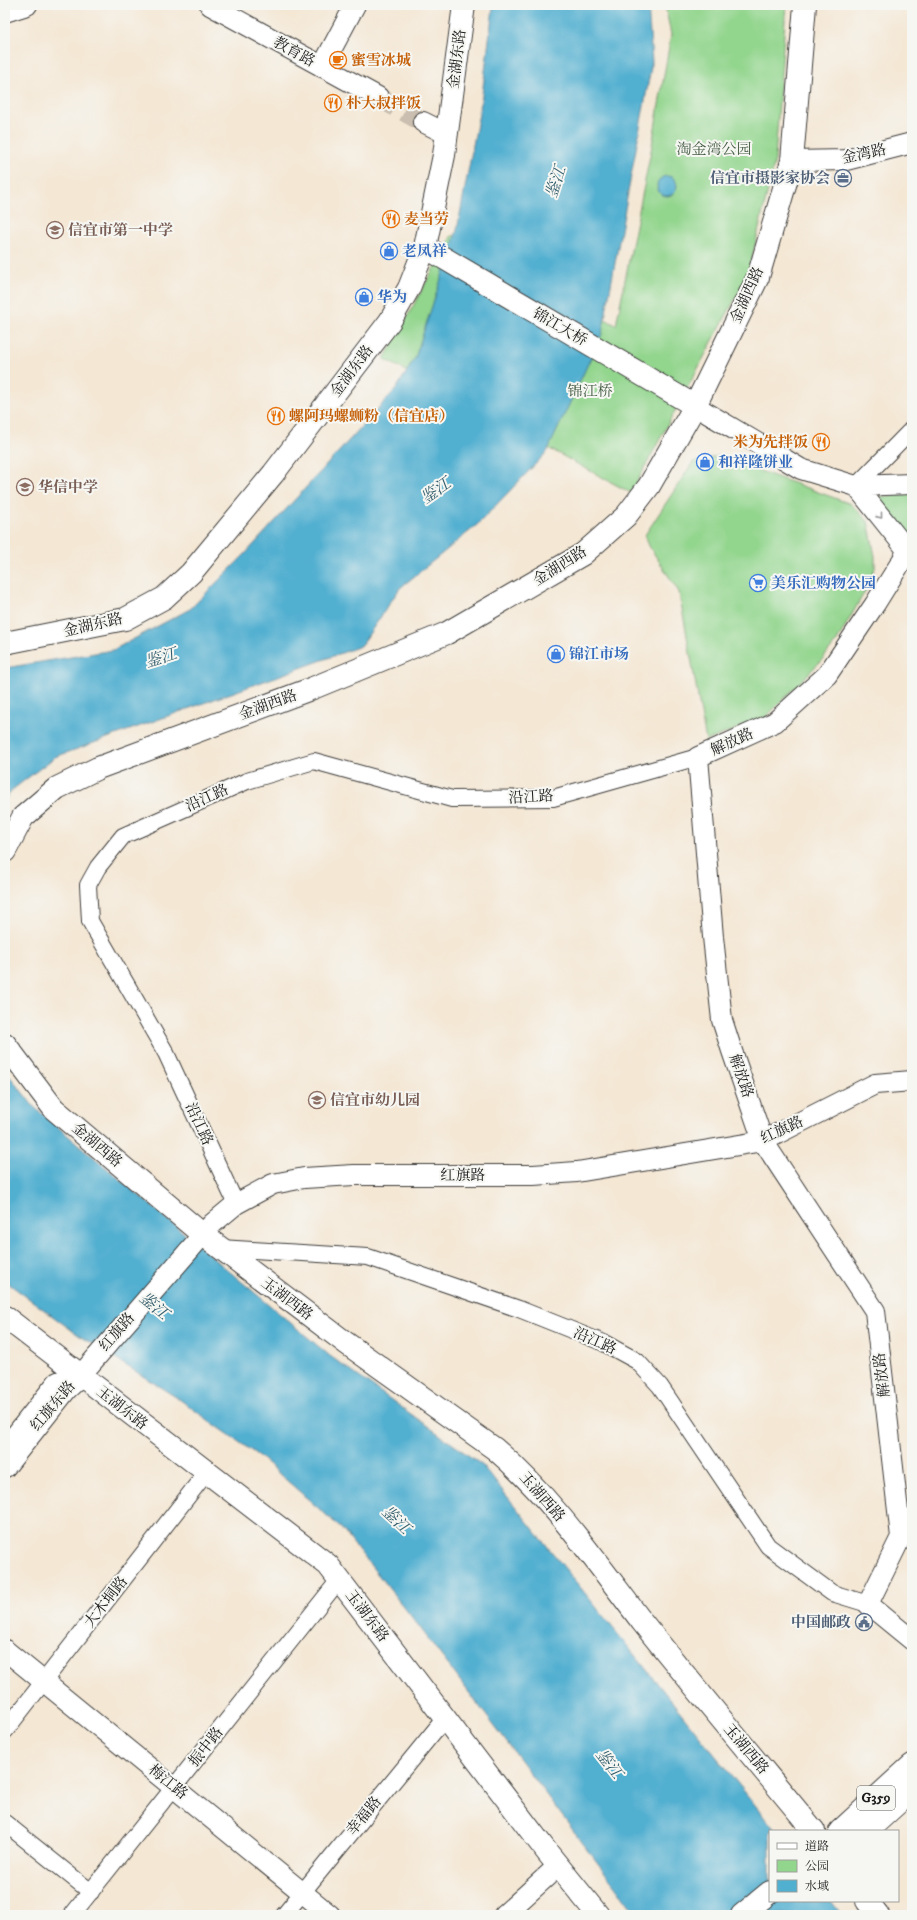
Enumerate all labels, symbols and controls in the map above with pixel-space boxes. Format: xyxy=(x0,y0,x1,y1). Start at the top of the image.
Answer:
street label: 金湖东路 xyxy=(444,28,470,90)
street label: 教育路 xyxy=(270,33,318,71)
cafe icon: 蜜雪冰城 xyxy=(328,50,348,70)
place label: 蜜雪冰城 xyxy=(351,51,411,70)
restaurant icon: 朴大叔拌饭 xyxy=(323,93,343,113)
place label: 朴大叔拌饭 xyxy=(346,94,421,113)
park label: 淘金湾公园 xyxy=(676,140,752,159)
street label: 金湾路 xyxy=(840,140,888,168)
water label: 鉴江 xyxy=(542,162,571,200)
office icon: 信宜市摄影家协会 xyxy=(833,168,853,188)
place label: 信宜市摄影家协会 xyxy=(710,169,830,188)
restaurant icon: 麦当劳 xyxy=(381,209,401,229)
place label: 麦当劳 xyxy=(404,210,449,229)
school or university icon: 信宜市第一中学 xyxy=(45,220,65,240)
place label: 信宜市第一中学 xyxy=(68,221,173,240)
shop icon: 老凤祥 xyxy=(379,241,399,261)
place label: 老凤祥 xyxy=(402,242,447,261)
street label: 金湖西路 xyxy=(726,264,768,326)
shop icon: 华为 xyxy=(354,287,374,307)
place label: 华为 xyxy=(377,288,407,307)
street label: 锦江大桥 xyxy=(529,304,591,350)
street label: 金湖东路 xyxy=(326,341,378,401)
park label: 锦江桥 xyxy=(567,382,613,401)
restaurant icon: 螺阿玛螺蛳粉（信宜店） xyxy=(266,406,286,426)
place label: 螺阿玛螺蛳粉（信宜店） xyxy=(289,407,454,426)
restaurant icon: 米为先拌饭 xyxy=(811,432,831,452)
place label: 米为先拌饭 xyxy=(733,433,808,452)
shop icon: 和祥隆饼业 xyxy=(695,452,715,472)
place label: 和祥隆饼业 xyxy=(718,453,793,472)
water label: 鉴江 xyxy=(417,472,456,508)
school or university icon: 华信中学 xyxy=(15,477,35,497)
place label: 华信中学 xyxy=(38,478,98,497)
one-way arrow xyxy=(876,511,883,519)
street label: 金湖西路 xyxy=(530,542,590,590)
supermarket icon: 美乐汇购物公园 xyxy=(748,573,768,593)
place label: 美乐汇购物公园 xyxy=(771,574,876,593)
street label: 金湖东路 xyxy=(62,609,124,641)
water label: 鉴江 xyxy=(143,643,181,672)
shop icon: 锦江市场 xyxy=(546,644,566,664)
place label: 锦江市场 xyxy=(569,645,629,664)
street label: 金湖西路 xyxy=(237,686,299,724)
street label: 解放路 xyxy=(708,724,756,760)
street label: 沿江路 xyxy=(183,780,231,816)
street label: 沿江路 xyxy=(508,786,554,808)
street label: 解放路 xyxy=(725,1052,757,1100)
school or university icon: 信宜市幼儿园 xyxy=(307,1090,327,1110)
place label: 信宜市幼儿园 xyxy=(330,1091,420,1110)
street label: 沿江路 xyxy=(181,1100,217,1148)
street label: 红旗路 xyxy=(758,1112,806,1148)
street label: 金湖西路 xyxy=(68,1118,126,1172)
street label: 红旗路 xyxy=(440,1166,486,1185)
street label: 玉湖西路 xyxy=(257,1273,317,1325)
water label: 鉴江 xyxy=(135,1288,174,1325)
street label: 红旗路 xyxy=(95,1309,139,1355)
street label: 沿江路 xyxy=(571,1323,619,1359)
street label: 解放路 xyxy=(870,1352,894,1398)
street label: 红旗东路 xyxy=(26,1377,80,1435)
street label: 玉湖东路 xyxy=(93,1382,151,1434)
street label: 玉湖西路 xyxy=(515,1468,569,1526)
water label: 鉴江 xyxy=(377,1502,416,1540)
street label: 大木垌路 xyxy=(80,1573,132,1631)
street label: 玉湖东路 xyxy=(341,1586,393,1646)
public building icon: 中国邮政 xyxy=(854,1612,874,1632)
place label: 中国邮政 xyxy=(791,1613,851,1632)
street label: 玉湖西路 xyxy=(719,1720,773,1778)
street label: 振中路 xyxy=(185,1723,227,1771)
water label: 鉴江 xyxy=(591,1745,628,1784)
street label: 梅江路 xyxy=(145,1760,191,1804)
road number: G359 xyxy=(857,1786,895,1810)
street label: 幸福路 xyxy=(342,1793,386,1839)
legend xyxy=(769,1830,899,1902)
text: 道路 xyxy=(805,1839,829,1854)
text: 公园 xyxy=(805,1859,829,1874)
text: 水域 xyxy=(805,1879,829,1894)

